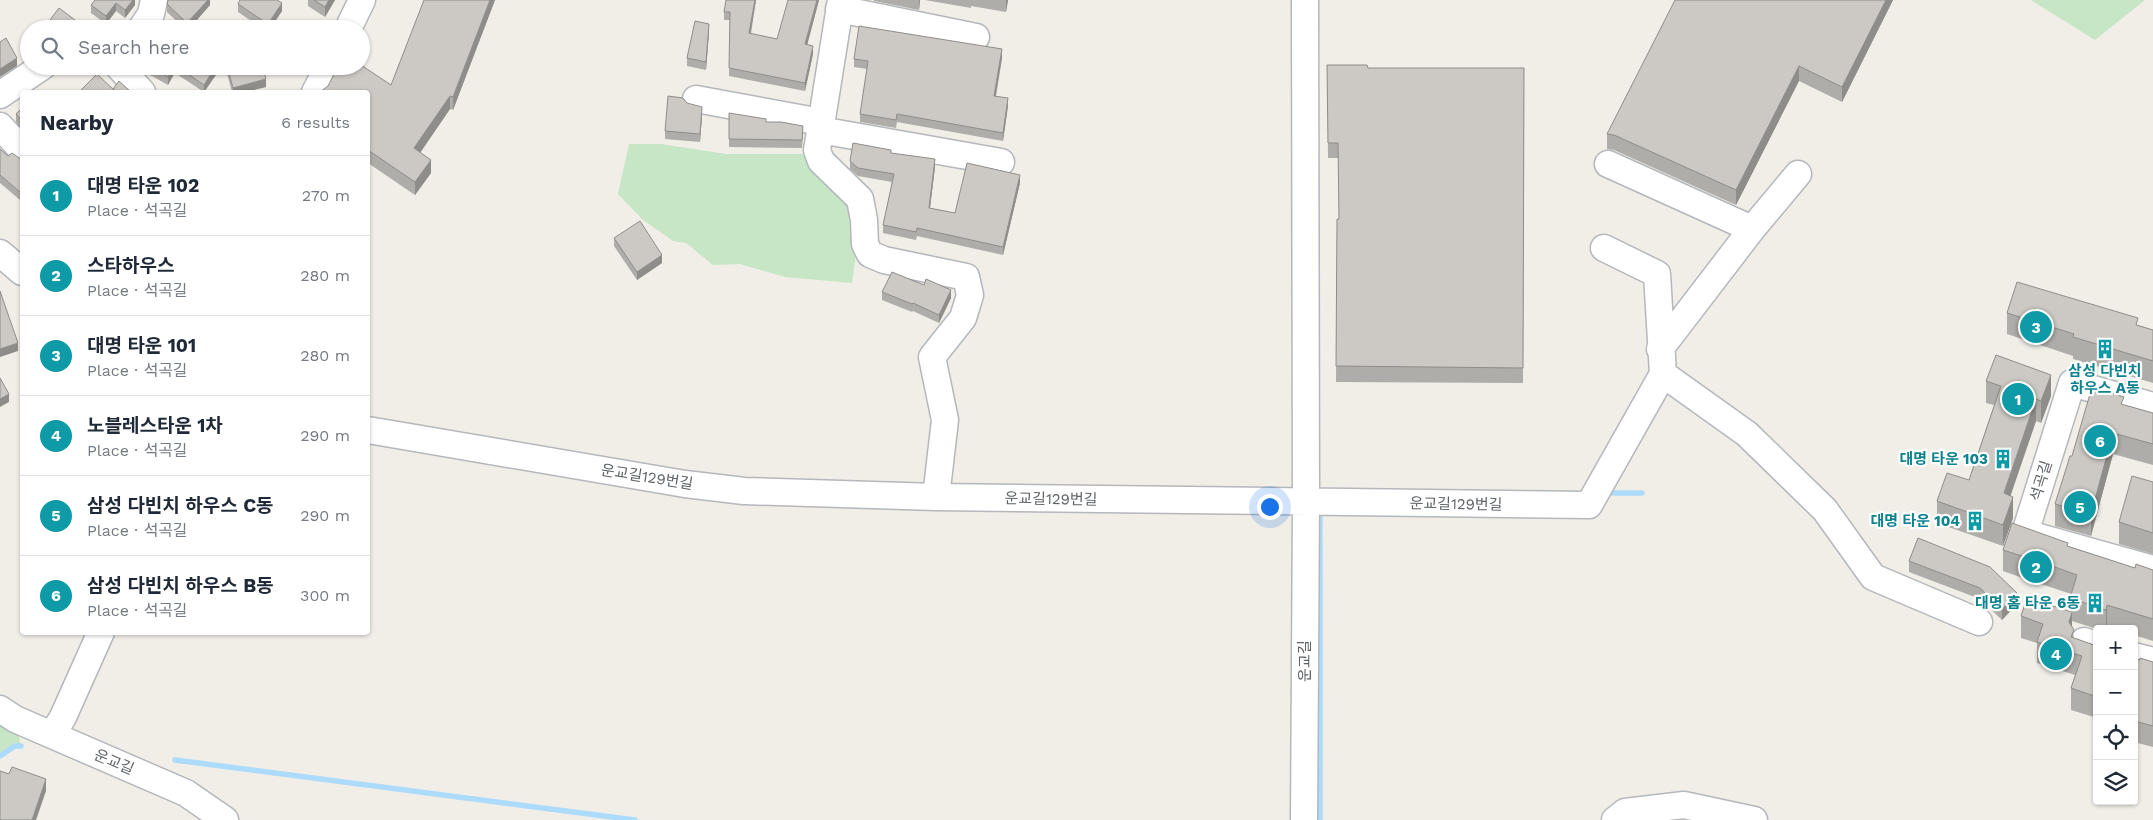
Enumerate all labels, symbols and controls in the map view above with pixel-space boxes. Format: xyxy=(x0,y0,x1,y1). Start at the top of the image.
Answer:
search box xyxy=(20,20,370,75)
icon: search xyxy=(38,34,66,62)
text: Search here xyxy=(78,36,189,59)
text: Nearby xyxy=(40,110,113,135)
text: 6 results xyxy=(281,113,350,132)
text: 대명 타운 102 xyxy=(87,174,199,197)
text: 1 xyxy=(53,186,59,205)
text: 270 m xyxy=(302,186,350,205)
text: Place · 석곡길 xyxy=(87,201,188,220)
text: 스타하우스 xyxy=(87,254,174,277)
text: 2 xyxy=(51,266,61,285)
text: 280 m xyxy=(300,266,350,285)
text: Place · 석곡길 xyxy=(87,281,188,300)
pin: 3 xyxy=(2020,308,2052,346)
text: 대명 타운 101 xyxy=(87,334,196,357)
building icon: 삼성 다빈치 하우스 A동 xyxy=(2094,338,2116,360)
text: 3 xyxy=(51,346,61,365)
text: 280 m xyxy=(300,346,350,365)
text: Place · 석곡길 xyxy=(87,361,188,380)
place label: 삼성 다빈치 하우스 A동 xyxy=(2068,362,2142,397)
pin: 1 xyxy=(2002,380,2034,418)
text: 노블레스타운 1차 xyxy=(87,414,223,437)
pin: 6 xyxy=(2084,422,2116,460)
text: 4 xyxy=(51,426,61,445)
text: 290 m xyxy=(300,426,350,445)
text: Place · 석곡길 xyxy=(87,441,188,460)
building icon: 대명 타운 103 xyxy=(1992,448,2014,470)
place label: 대명 타운 103 xyxy=(1899,450,1988,468)
street label: 석곡길 xyxy=(2026,459,2056,503)
street label: 운교길129번길 xyxy=(600,461,694,493)
pin: 5 xyxy=(2064,488,2096,526)
street label: 운교길129번길 xyxy=(1004,489,1098,509)
text: 삼성 다빈치 하우스 C동 xyxy=(87,494,274,517)
your location xyxy=(1257,494,1283,520)
street label: 운교길129번길 xyxy=(1409,494,1503,514)
text: 5 xyxy=(51,506,61,525)
text: 290 m xyxy=(300,506,350,525)
building icon: 대명 타운 104 xyxy=(1964,510,1986,532)
place label: 대명 타운 104 xyxy=(1871,512,1960,530)
text: Place · 석곡길 xyxy=(87,521,188,540)
pin: 2 xyxy=(2020,548,2052,586)
text: 삼성 다빈치 하우스 B동 xyxy=(87,574,274,597)
text: 6 xyxy=(51,586,61,605)
text: 300 m xyxy=(300,586,350,605)
building icon: 대명 홈 타운 6동 xyxy=(2084,592,2106,614)
place label: 대명 홈 타운 6동 xyxy=(1975,594,2080,612)
text: Place · 석곡길 xyxy=(87,601,188,620)
map controls xyxy=(2093,625,2138,805)
button: + xyxy=(2093,625,2138,670)
pin: 4 xyxy=(2040,635,2072,673)
street label: 운교길 xyxy=(1296,640,1314,682)
button: − xyxy=(2093,670,2138,715)
button: locate xyxy=(2093,715,2138,760)
street label: 운교길 xyxy=(91,746,137,778)
button: layers xyxy=(2093,760,2138,805)

